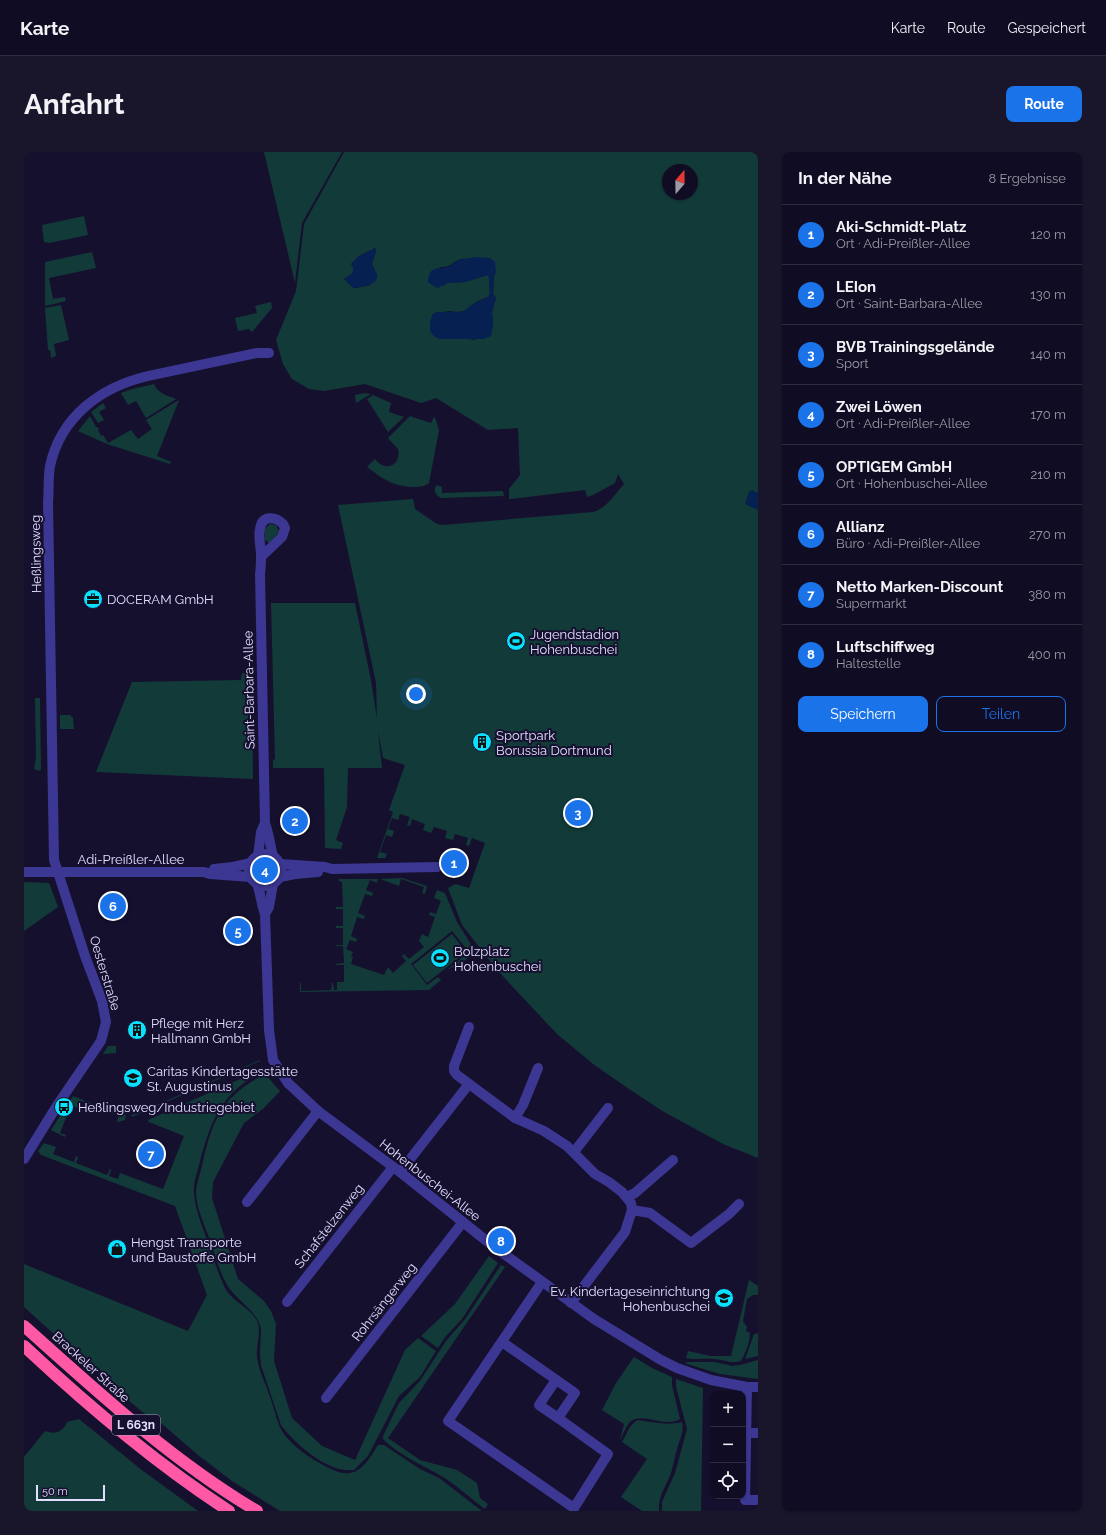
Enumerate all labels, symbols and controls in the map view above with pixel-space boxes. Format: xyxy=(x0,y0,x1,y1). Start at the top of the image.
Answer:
text: Karte xyxy=(20,17,69,39)
text: Karte xyxy=(891,20,925,36)
text: Route xyxy=(947,20,985,36)
text: Gespeichert xyxy=(1007,20,1086,36)
button: Route xyxy=(1006,86,1082,122)
text: Anfahrt xyxy=(24,88,125,121)
north arrow xyxy=(662,164,698,200)
text: In der Nähe xyxy=(798,168,892,188)
text: 8 Ergebnisse xyxy=(988,171,1066,186)
text: Aki-Schmidt-Platz xyxy=(836,218,967,236)
text: 1 xyxy=(808,227,814,242)
text: 120 m xyxy=(1030,227,1066,242)
text: Ort · Adi-Preißler-Allee xyxy=(836,236,970,251)
text: LEIon xyxy=(836,278,876,296)
text: 2 xyxy=(807,287,815,302)
text: 130 m xyxy=(1030,287,1066,302)
text: Ort · Saint-Barbara-Allee xyxy=(836,296,982,311)
text: BVB Trainingsgelände xyxy=(836,338,995,356)
text: 3 xyxy=(807,347,815,362)
text: 140 m xyxy=(1030,347,1066,362)
text: Sport xyxy=(836,356,869,371)
text: Zwei Löwen xyxy=(836,398,922,416)
text: 4 xyxy=(807,407,815,422)
text: 170 m xyxy=(1030,407,1066,422)
text: Ort · Adi-Preißler-Allee xyxy=(836,416,970,431)
text: OPTIGEM GmbH xyxy=(836,458,952,476)
text: 5 xyxy=(807,467,815,482)
text: 210 m xyxy=(1030,467,1066,482)
text: Ort · Hohenbuschei-Allee xyxy=(836,476,988,491)
street label: Heßlingsweg xyxy=(28,515,44,593)
text: Allianz xyxy=(836,518,884,536)
text: 6 xyxy=(807,527,815,542)
text: 270 m xyxy=(1029,527,1066,542)
text: Büro · Adi-Preißler-Allee xyxy=(836,536,980,551)
text: Netto Marken-Discount xyxy=(836,578,1003,596)
text: 7 xyxy=(807,587,815,602)
text: 380 m xyxy=(1028,587,1066,602)
office icon: DOCERAM GmbH xyxy=(82,588,104,610)
place label: DOCERAM GmbH xyxy=(107,592,214,607)
text: Supermarkt xyxy=(836,596,907,611)
place label: Jugendstadion Hohenbuschei xyxy=(530,627,619,657)
street label: Saint-Barbara-Allee xyxy=(240,630,258,749)
sports icon: Jugendstadion Hohenbuschei xyxy=(505,630,527,652)
text: Luftschiffweg xyxy=(836,638,935,656)
text: 8 xyxy=(807,647,815,662)
text: 400 m xyxy=(1028,647,1066,662)
text: Haltestelle xyxy=(836,656,901,671)
your location xyxy=(406,684,426,704)
button: Speichern xyxy=(798,696,928,732)
button: Teilen xyxy=(936,696,1066,732)
place label: Sportpark Borussia Dortmund xyxy=(496,728,612,758)
building icon: Sportpark Borussia Dortmund xyxy=(471,731,493,753)
pin: 3 xyxy=(565,798,591,828)
pin: 2 xyxy=(282,806,308,836)
pin: 1 xyxy=(441,848,467,878)
street label: Adi-Preißler-Allee xyxy=(78,852,185,867)
pin: 4 xyxy=(252,855,278,885)
pin: 6 xyxy=(100,891,126,921)
pin: 5 xyxy=(225,916,251,946)
street label: Oesterstraße xyxy=(87,934,124,1012)
place label: Bolzplatz Hohenbuschei xyxy=(454,944,541,974)
sports icon: Bolzplatz Hohenbuschei xyxy=(429,947,451,969)
place label: Pflege mit Herz Hallmann GmbH xyxy=(151,1016,251,1046)
building icon: Pflege mit Herz Hallmann GmbH xyxy=(126,1019,148,1041)
place label: Caritas Kindertagesstätte St. Augustinus xyxy=(147,1064,298,1094)
school or university icon: Caritas Kindertagesstätte St. Augustinus xyxy=(122,1067,144,1089)
bus stop icon: Heßlingsweg/Industriegebiet xyxy=(53,1096,75,1118)
place label: Heßlingsweg/Industriegebiet xyxy=(78,1100,256,1115)
street label: Hohenbuschei-Allee xyxy=(377,1136,484,1224)
pin: 7 xyxy=(138,1139,164,1169)
street label: Schafstelzenweg xyxy=(291,1181,367,1271)
pin: 8 xyxy=(488,1226,514,1256)
place label: Hengst Transporte und Baustoffe GmbH xyxy=(131,1235,256,1265)
shop icon: Hengst Transporte und Baustoffe GmbH xyxy=(106,1238,128,1260)
street label: Rohrsängerweg xyxy=(349,1260,419,1344)
place label: Ev. Kindertageseinrichtung Hohenbuschei xyxy=(550,1284,710,1314)
school or university icon: Ev. Kindertageseinrichtung Hohenbuschei xyxy=(713,1287,735,1309)
street label: Brackeler Straße xyxy=(49,1328,133,1406)
map controls xyxy=(710,1391,746,1499)
button: + xyxy=(710,1391,746,1427)
road number: L 663n xyxy=(112,1415,160,1435)
button: − xyxy=(710,1427,746,1463)
button: locate xyxy=(710,1463,746,1499)
scale bar xyxy=(36,1483,105,1502)
text: 50 m xyxy=(42,1485,68,1498)

